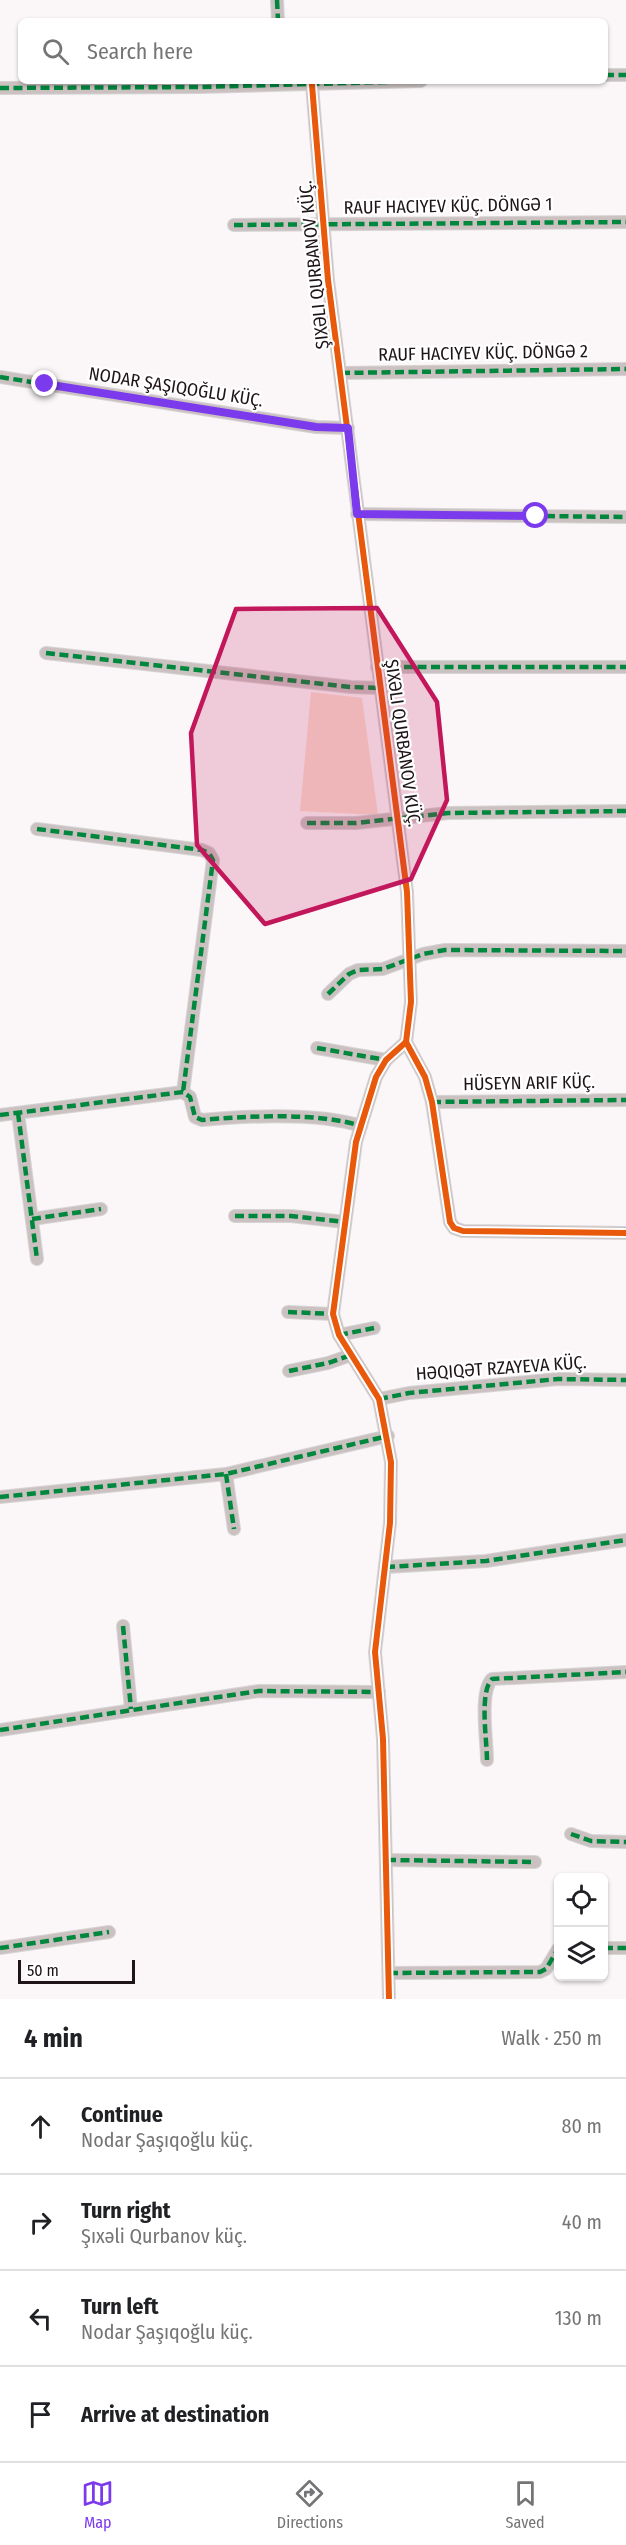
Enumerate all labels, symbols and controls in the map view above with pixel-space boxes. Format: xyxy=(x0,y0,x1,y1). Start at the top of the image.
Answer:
search box xyxy=(18,18,608,84)
icon: search xyxy=(39,35,72,68)
text: Search here xyxy=(87,38,193,65)
street label: ŞIXƏLI QURBANOV KÜÇ. xyxy=(294,180,334,350)
street label: RAUF HACIYEV KÜÇ. DÖNGƏ 1 xyxy=(344,193,552,219)
street label: RAUF HACIYEV KÜÇ. DÖNGƏ 2 xyxy=(378,340,588,366)
street label: NODAR ŞAŞIQOĞLU KÜÇ. xyxy=(87,361,265,412)
route end xyxy=(31,370,57,396)
route start xyxy=(522,502,548,528)
street label: ŞIXƏLI QURBANOV KÜÇ. xyxy=(380,658,426,828)
street label: HÜSEYN ARIF KÜÇ. xyxy=(463,1071,595,1095)
street label: HƏQIQƏT RZAYEVA KÜÇ. xyxy=(415,1351,587,1385)
map controls xyxy=(554,1873,608,1981)
button: locate xyxy=(554,1873,608,1927)
button: layers xyxy=(554,1927,608,1981)
scale bar xyxy=(18,1957,135,1984)
text: 50 m xyxy=(27,1961,59,1980)
text: 4 min xyxy=(24,2023,83,2054)
text: Walk · 250 m xyxy=(501,2026,602,2050)
text: Continue xyxy=(81,2101,163,2128)
icon: ahead xyxy=(24,2110,57,2143)
text: 80 m xyxy=(562,2114,602,2138)
text: Nodar Şaşıqoğlu küç. xyxy=(81,2128,253,2152)
text: Turn right xyxy=(81,2197,170,2224)
icon: right xyxy=(24,2206,57,2239)
text: 40 m xyxy=(562,2210,602,2234)
text: Şıxəli Qurbanov küç. xyxy=(81,2224,247,2248)
text: Turn left xyxy=(81,2293,159,2320)
icon: left xyxy=(24,2302,57,2335)
text: 130 m xyxy=(555,2306,602,2330)
text: Nodar Şaşıqoğlu küç. xyxy=(81,2320,253,2344)
icon: arrive xyxy=(24,2398,57,2431)
text: Arrive at destination xyxy=(81,2401,269,2428)
tab: Map xyxy=(81,2477,114,2532)
tab: Directions xyxy=(277,2477,343,2532)
tab: Saved xyxy=(506,2477,545,2532)

